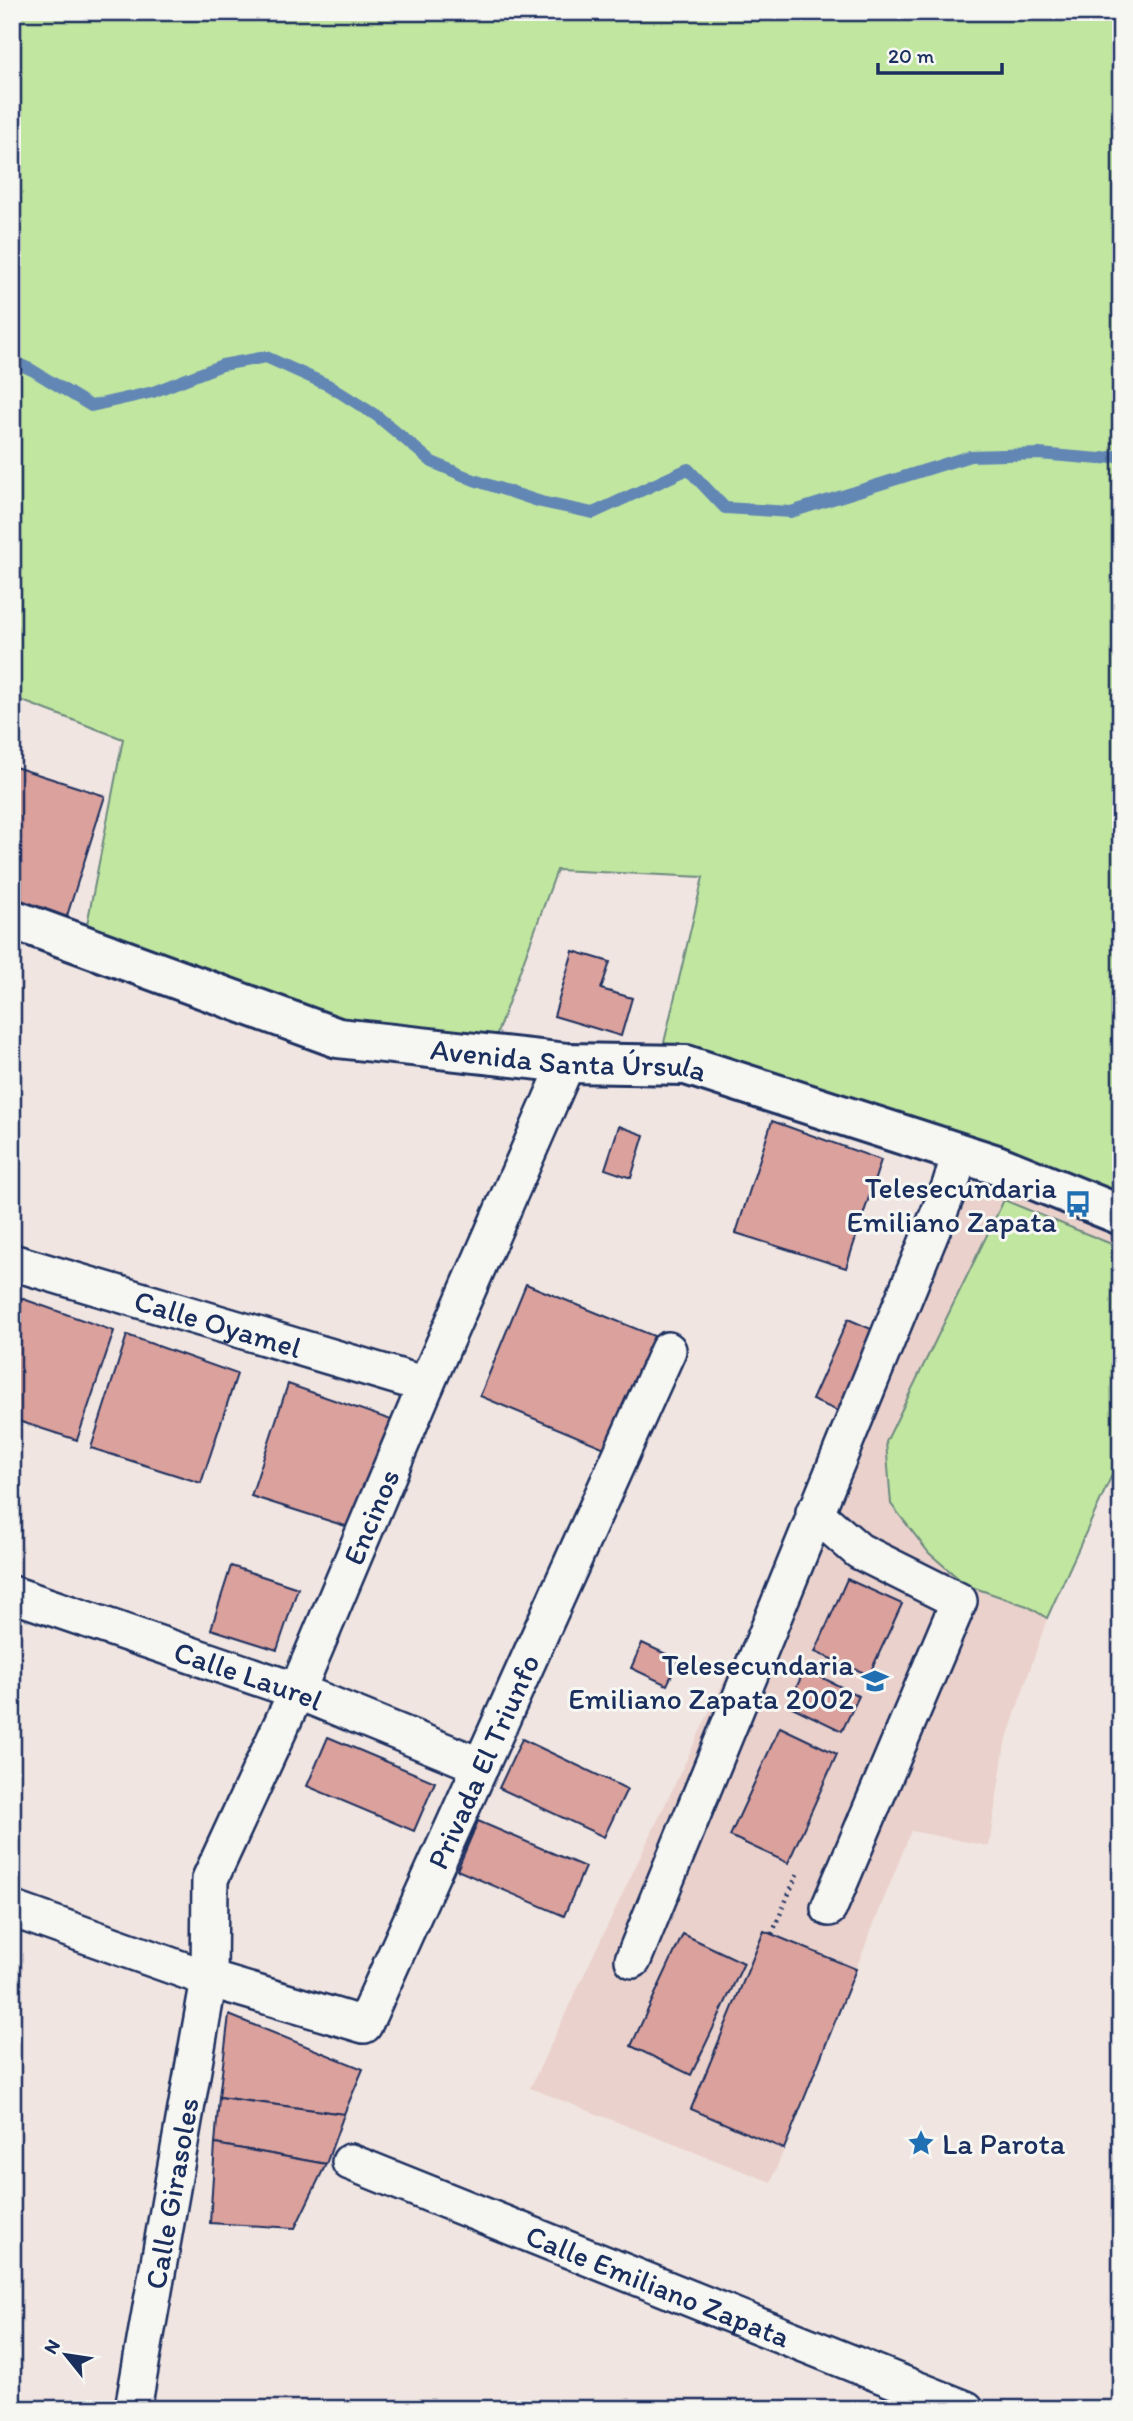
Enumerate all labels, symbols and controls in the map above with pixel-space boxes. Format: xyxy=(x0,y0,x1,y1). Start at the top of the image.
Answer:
scale bar xyxy=(878,32,1002,76)
text: 20 m xyxy=(888,43,935,68)
street label: Avenida Santa Úrsula xyxy=(429,1030,712,1089)
place label: Telesecundaria Emiliano Zapata xyxy=(847,1169,1057,1240)
bus stop icon: Telesecundaria Emiliano Zapata xyxy=(1063,1189,1093,1219)
street label: Calle Oyamel xyxy=(130,1281,307,1366)
street label: Encinos xyxy=(334,1463,407,1570)
street label: Calle Laurel xyxy=(169,1632,329,1718)
place label: Telesecundaria Emiliano Zapata 2002 xyxy=(568,1646,854,1717)
street label: Privada El Triunfo xyxy=(418,1648,547,1875)
school or university icon: Telesecundaria Emiliano Zapata 2002 xyxy=(860,1666,890,1696)
street label: Calle Girasoles xyxy=(136,2095,206,2292)
place label: La Parota xyxy=(942,2125,1066,2162)
place icon: La Parota xyxy=(906,2128,936,2158)
street label: Calle Emiliano Zapata xyxy=(521,2216,796,2355)
north arrow xyxy=(32,2320,102,2390)
text: N xyxy=(39,2335,65,2358)

